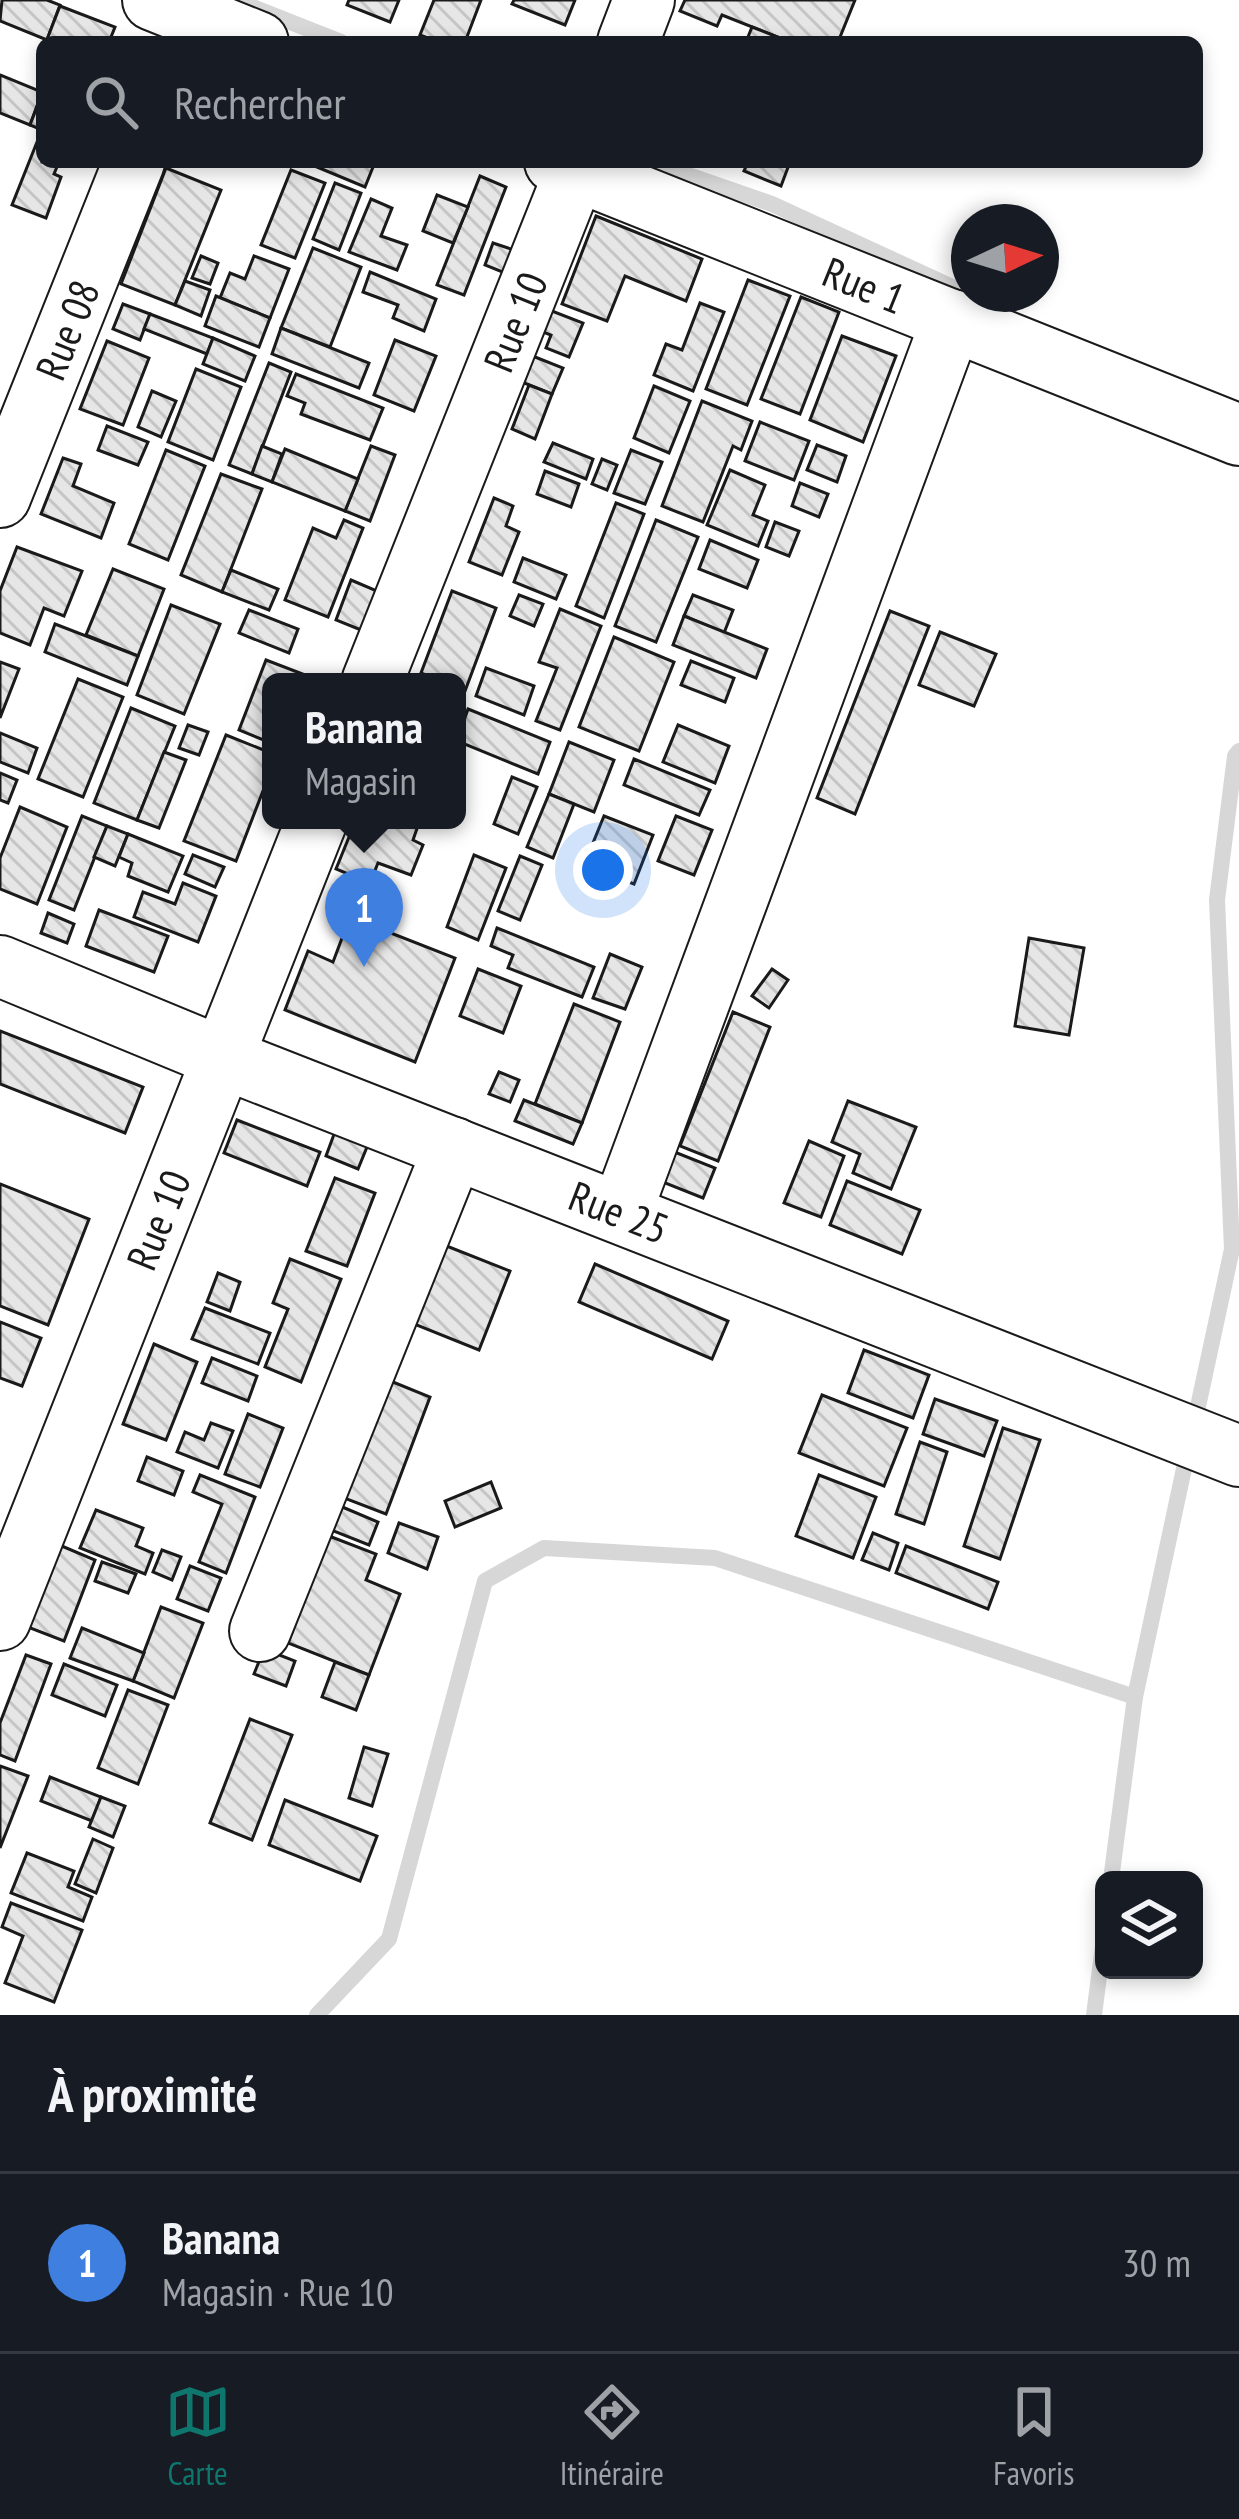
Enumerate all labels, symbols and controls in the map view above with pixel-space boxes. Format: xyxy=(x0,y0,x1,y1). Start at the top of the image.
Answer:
search box xyxy=(36,36,1203,168)
icon: search xyxy=(78,69,144,135)
text: Rechercher xyxy=(174,73,346,131)
north arrow xyxy=(951,204,1059,312)
street label: Rue 1 xyxy=(815,244,913,326)
street label: Rue 10 xyxy=(470,264,560,380)
street label: Rue 08 xyxy=(22,272,112,388)
popup xyxy=(262,673,466,829)
text: Banana xyxy=(305,697,423,755)
text: Magasin xyxy=(305,755,417,806)
your location xyxy=(573,840,633,900)
pin: 1 xyxy=(325,868,403,967)
street label: Rue 10 xyxy=(113,1162,203,1278)
street label: Rue 25 xyxy=(561,1168,677,1256)
map controls xyxy=(1095,1871,1203,1979)
button: layers xyxy=(1095,1871,1203,1979)
text: À proximité xyxy=(48,2060,257,2126)
text: Banana xyxy=(162,2208,280,2266)
text: 1 xyxy=(78,2237,96,2288)
text: 30 m xyxy=(1122,2237,1191,2288)
text: Magasin · Rue 10 xyxy=(162,2266,394,2317)
tab: Carte xyxy=(165,2379,231,2494)
tab: Itinéraire xyxy=(560,2379,664,2494)
tab: Favoris xyxy=(993,2379,1074,2494)

